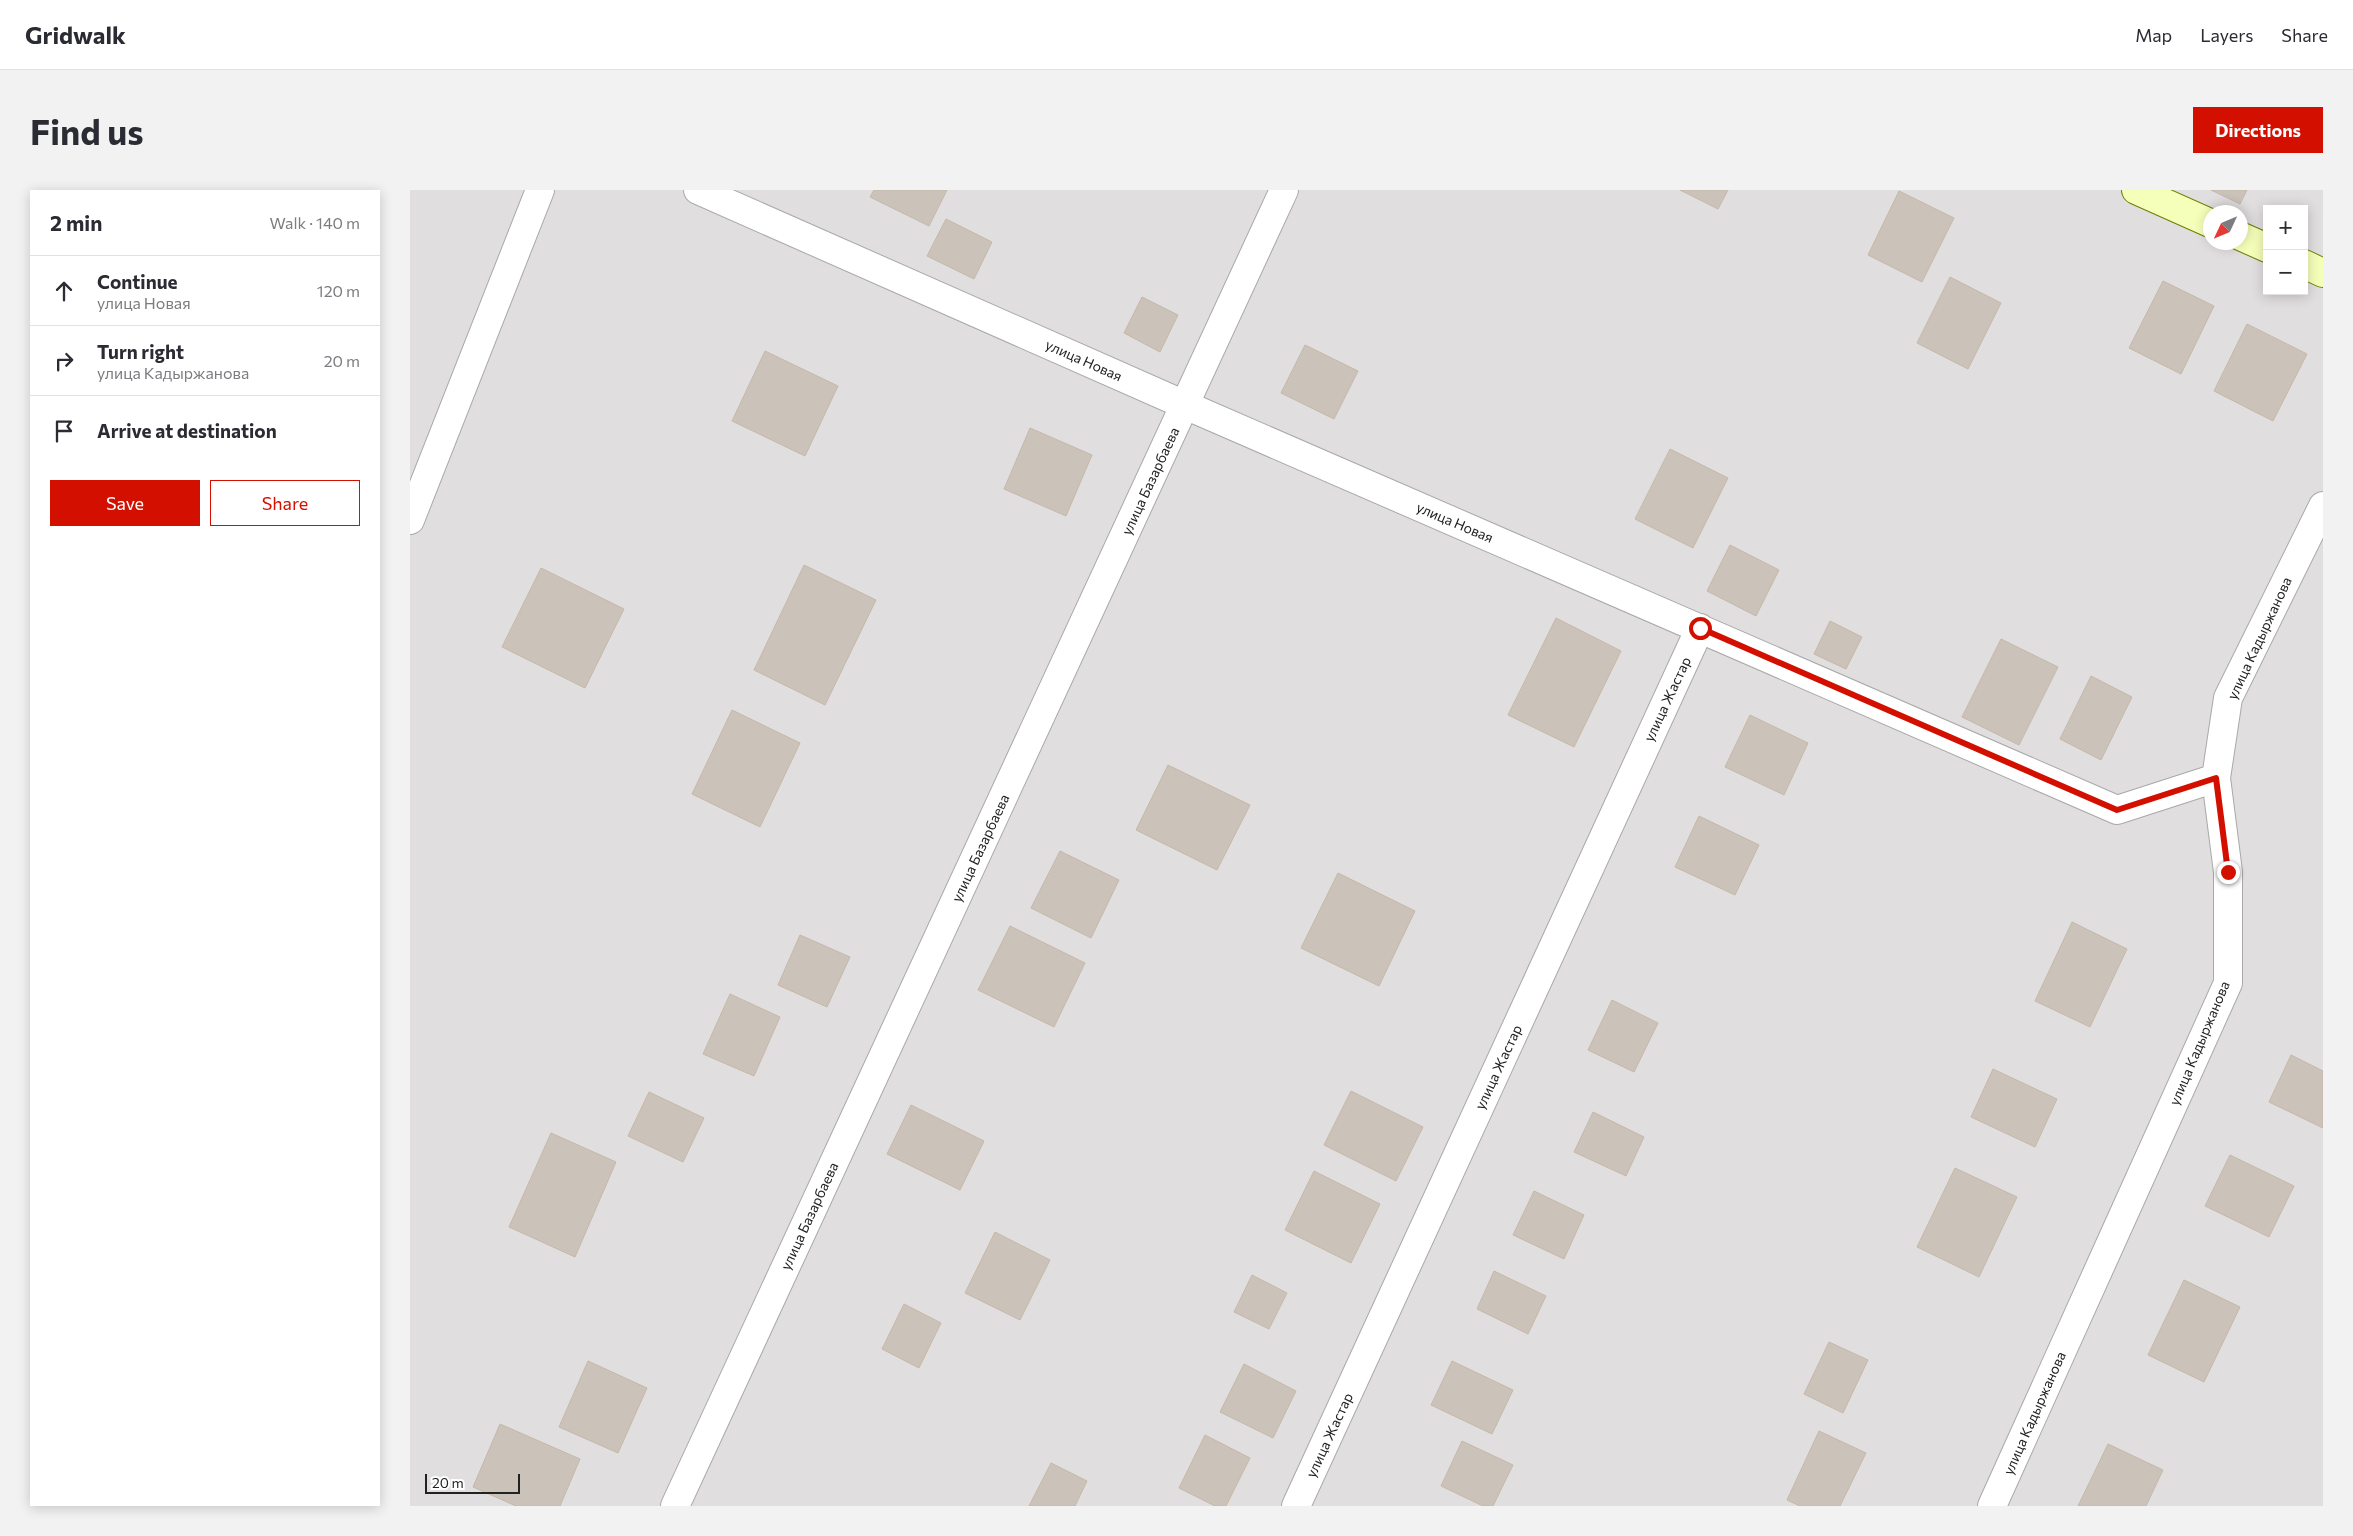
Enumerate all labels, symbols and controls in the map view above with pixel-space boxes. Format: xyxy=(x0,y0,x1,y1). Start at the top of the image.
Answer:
text: Gridwalk xyxy=(25,20,126,49)
text: Map xyxy=(2135,24,2172,46)
text: Layers xyxy=(2200,24,2253,46)
text: Share xyxy=(2281,24,2328,46)
button: Directions xyxy=(2193,107,2323,153)
text: Find us xyxy=(30,109,144,152)
north arrow xyxy=(2203,205,2248,250)
map controls xyxy=(2263,205,2308,295)
button: + xyxy=(2263,205,2308,250)
text: 2 min xyxy=(50,210,102,235)
text: Walk · 140 m xyxy=(270,213,360,232)
button: − xyxy=(2263,250,2308,295)
text: Continue xyxy=(97,270,177,293)
icon: ahead xyxy=(50,277,78,305)
text: 120 m xyxy=(317,281,360,300)
text: улица Новая xyxy=(97,293,191,312)
street label: улица Новая xyxy=(1043,336,1125,384)
text: Turn right xyxy=(97,340,184,363)
icon: right xyxy=(50,347,78,375)
text: 20 m xyxy=(324,351,360,370)
text: улица Кадыржанова xyxy=(97,363,249,382)
icon: arrive xyxy=(50,417,78,445)
text: Arrive at destination xyxy=(97,419,277,442)
street label: улица Базарбаева xyxy=(1118,424,1182,538)
button: Save xyxy=(50,480,200,526)
button: Share xyxy=(210,480,360,526)
street label: улица Новая xyxy=(1414,498,1496,546)
street label: улица Кадыржанова xyxy=(2223,574,2295,702)
route start xyxy=(1689,617,1712,640)
street label: улица Жастар xyxy=(1640,654,1694,744)
street label: улица Базарбаева xyxy=(948,791,1012,905)
route end xyxy=(2217,861,2240,884)
street label: улица Кадыржанова xyxy=(2165,978,2233,1108)
street label: улица Жастар xyxy=(1471,1022,1525,1112)
street label: улица Базарбаева xyxy=(777,1159,841,1273)
street label: улица Кадыржанова xyxy=(1999,1349,2069,1477)
street label: улица Жастар xyxy=(1302,1390,1356,1480)
scale bar xyxy=(425,1471,520,1494)
text: 20 m xyxy=(432,1474,464,1491)

